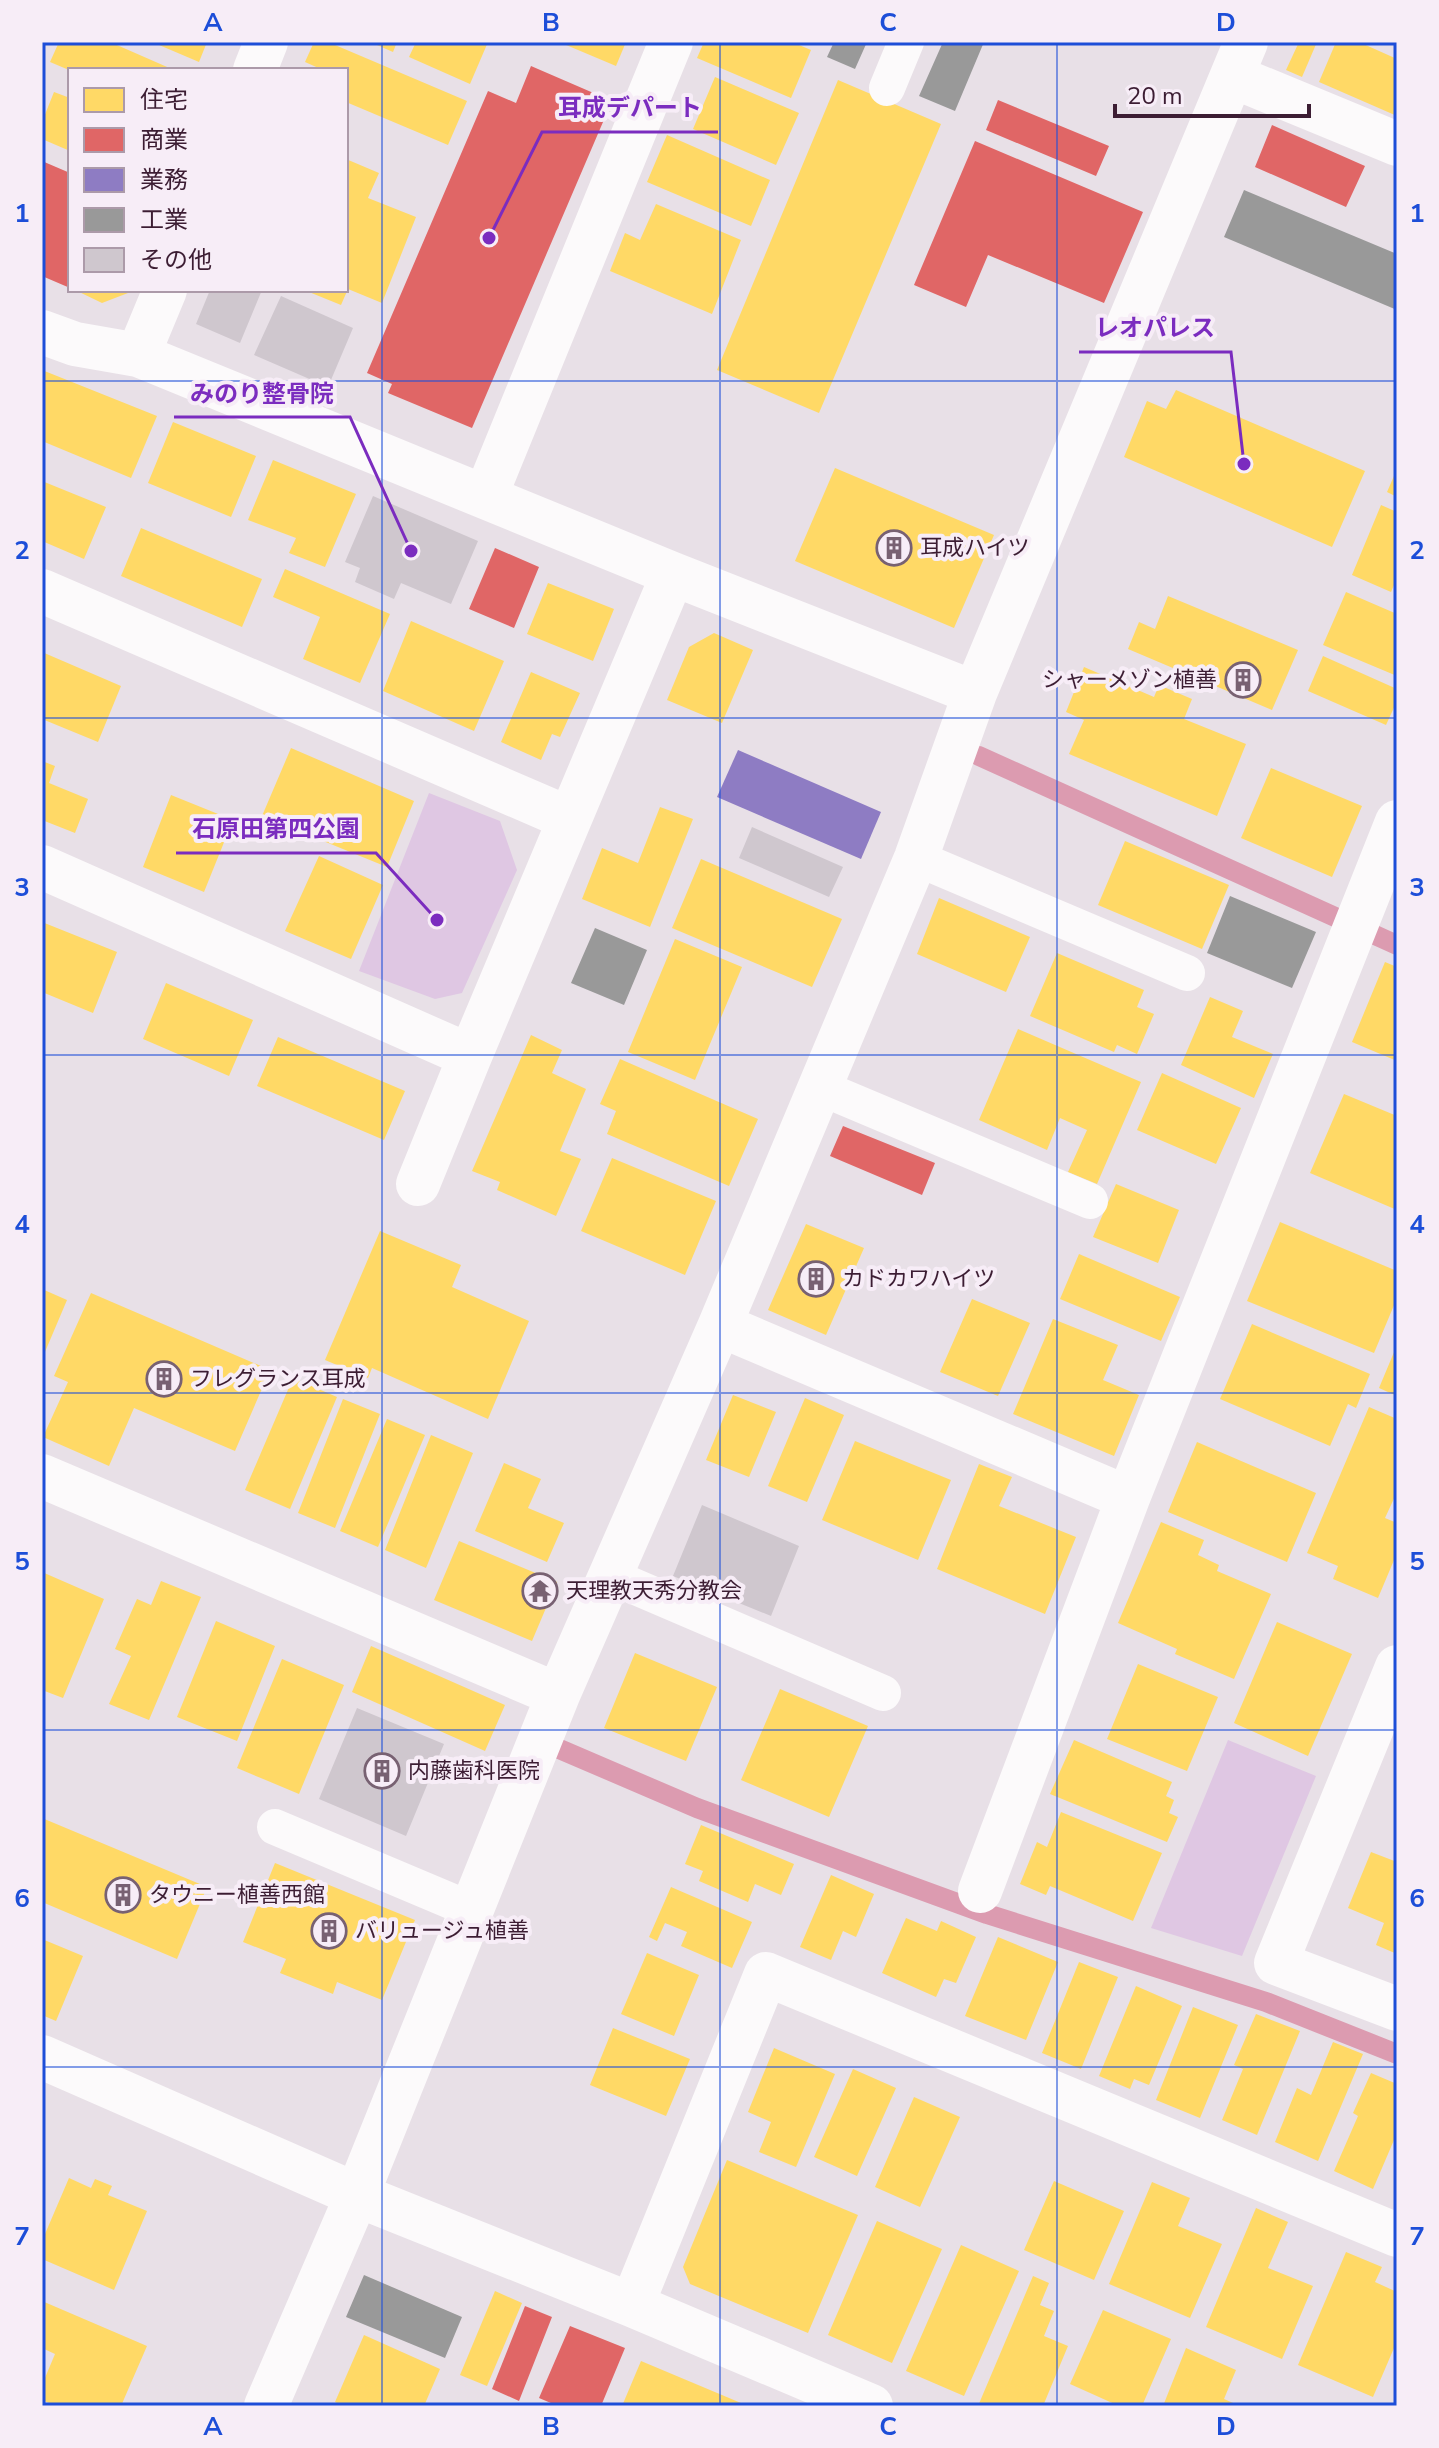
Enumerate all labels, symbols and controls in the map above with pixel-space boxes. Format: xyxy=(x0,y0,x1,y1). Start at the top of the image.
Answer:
text: A xyxy=(203,5,223,40)
text: B xyxy=(542,5,560,40)
text: C xyxy=(879,5,897,40)
text: D xyxy=(1216,5,1236,40)
legend xyxy=(68,68,348,292)
scale bar xyxy=(1115,68,1309,118)
text: 20 m xyxy=(1127,80,1183,112)
text: 住宅 xyxy=(140,84,188,116)
callout: 耳成デパート xyxy=(542,84,718,132)
text: 耳成デパート xyxy=(558,92,702,124)
text: 商業 xyxy=(140,124,188,156)
text: 業務 xyxy=(140,164,188,196)
text: 1 xyxy=(14,196,30,231)
text: 1 xyxy=(1409,196,1425,231)
text: 工業 xyxy=(140,204,188,236)
text: その他 xyxy=(140,244,212,276)
callout: レオパレス xyxy=(1079,304,1231,352)
text: レオパレス xyxy=(1095,312,1215,344)
callout: みのり整骨院 xyxy=(174,369,350,417)
text: みのり整骨院 xyxy=(190,378,334,410)
building icon: 耳成ハイツ xyxy=(875,529,913,567)
text: 2 xyxy=(14,533,30,568)
place label: 耳成ハイツ xyxy=(920,533,1030,563)
text: 2 xyxy=(1409,533,1425,568)
building icon: シャーメゾン植善 xyxy=(1224,661,1262,699)
place label: シャーメゾン植善 xyxy=(1042,665,1217,695)
callout: 石原田第四公園 xyxy=(176,805,376,853)
text: 石原田第四公園 xyxy=(192,813,360,845)
text: 3 xyxy=(14,870,30,905)
text: 3 xyxy=(1409,870,1425,905)
text: 4 xyxy=(14,1207,30,1242)
text: 4 xyxy=(1409,1207,1425,1242)
building icon: カドカワハイツ xyxy=(797,1260,835,1298)
place label: カドカワハイツ xyxy=(842,1264,995,1294)
building icon: フレグランス耳成 xyxy=(145,1360,183,1398)
place label: フレグランス耳成 xyxy=(190,1364,366,1394)
text: 5 xyxy=(14,1544,30,1579)
text: 5 xyxy=(1409,1544,1425,1579)
temple icon: 天理教天秀分教会 xyxy=(521,1572,559,1610)
place label: 天理教天秀分教会 xyxy=(566,1576,742,1606)
building icon: 内藤歯科医院 xyxy=(363,1752,401,1790)
place label: 内藤歯科医院 xyxy=(408,1756,540,1786)
building icon: タウニー植善西館 xyxy=(104,1876,142,1914)
place label: タウニー植善西館 xyxy=(149,1880,325,1910)
text: 6 xyxy=(14,1881,30,1916)
text: 6 xyxy=(1409,1881,1425,1916)
building icon: バリュージュ植善 xyxy=(310,1912,348,1950)
place label: バリュージュ植善 xyxy=(355,1916,529,1946)
text: 7 xyxy=(14,2219,30,2254)
text: 7 xyxy=(1409,2219,1425,2254)
text: A xyxy=(203,2409,223,2444)
text: B xyxy=(542,2409,560,2444)
text: C xyxy=(879,2409,897,2444)
text: D xyxy=(1216,2409,1236,2444)

